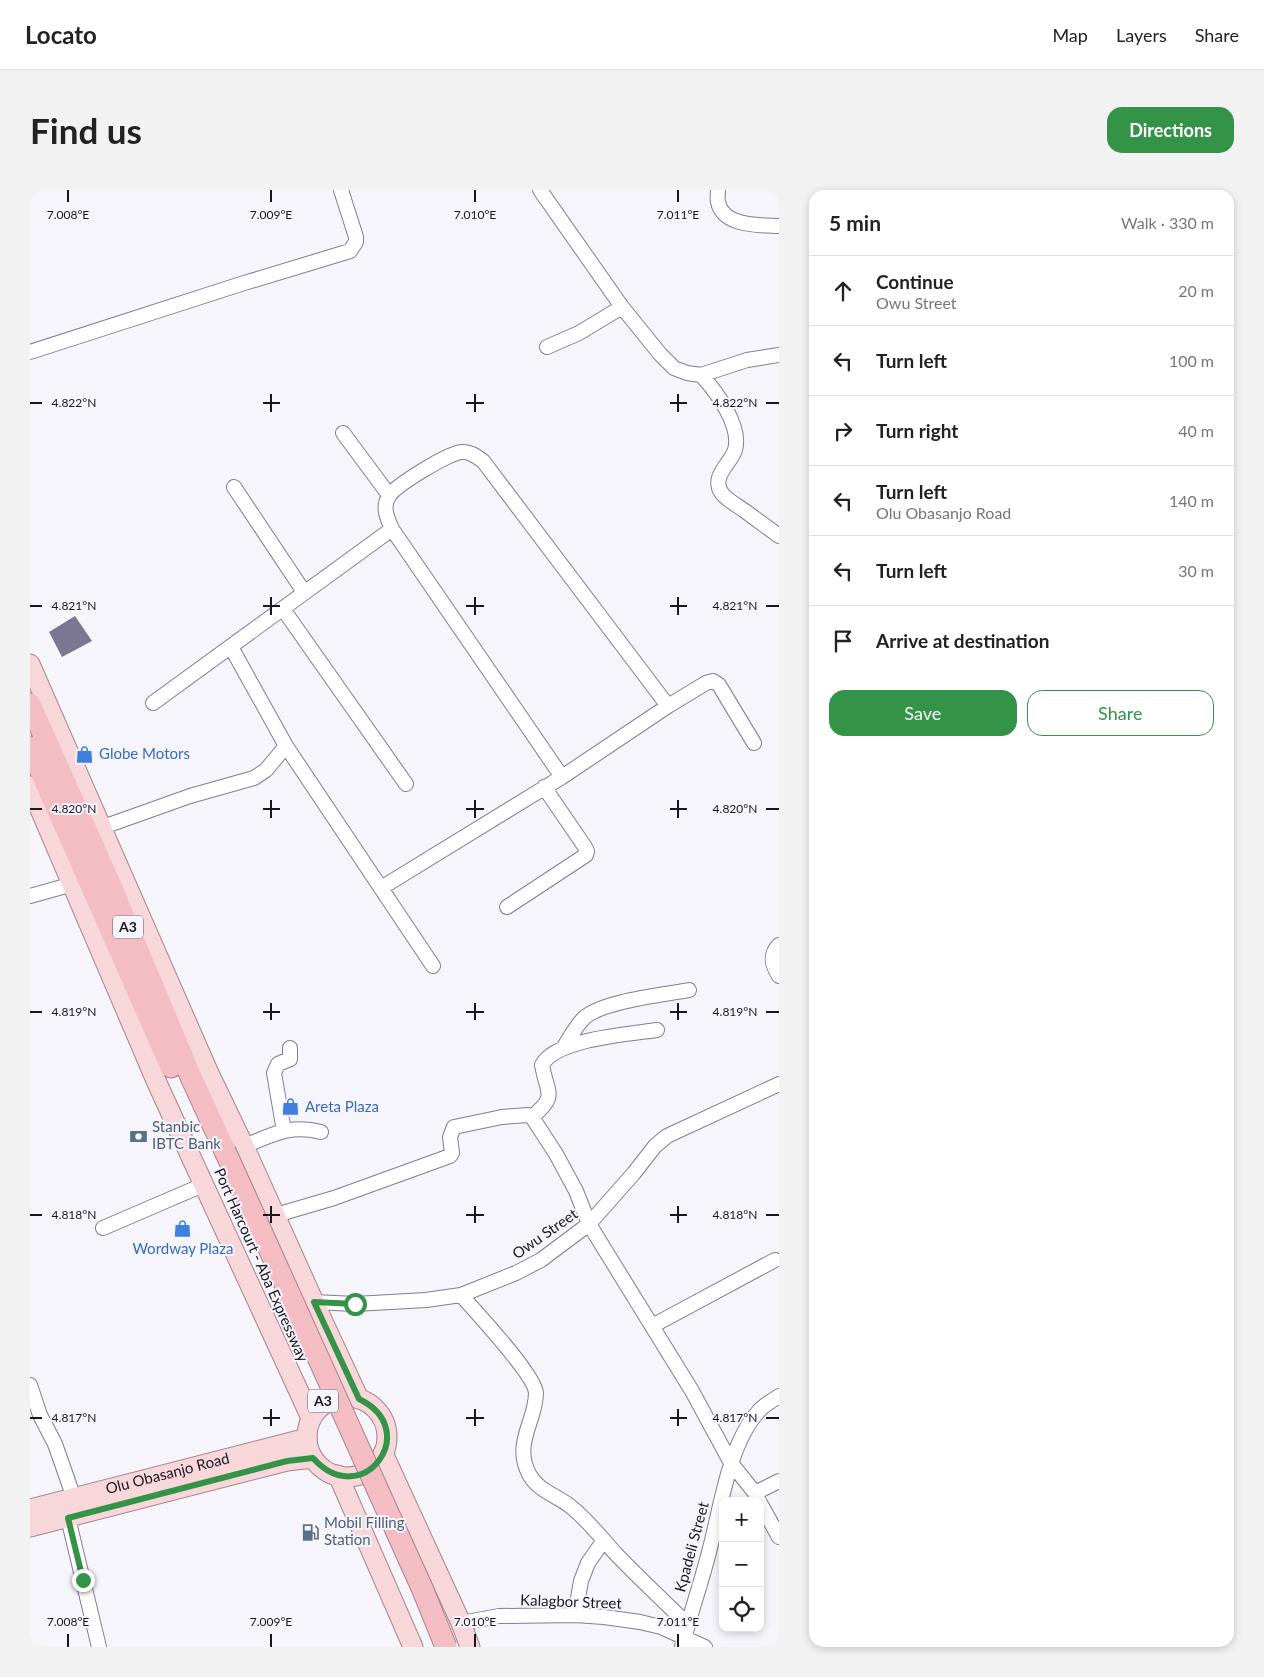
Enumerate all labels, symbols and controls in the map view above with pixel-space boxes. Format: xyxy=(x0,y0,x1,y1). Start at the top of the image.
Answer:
text: Locato xyxy=(25,20,97,49)
text: Map xyxy=(1052,24,1088,46)
text: Layers xyxy=(1116,24,1167,46)
text: Share xyxy=(1195,24,1239,46)
button: Directions xyxy=(1107,107,1234,153)
text: Find us xyxy=(30,109,142,151)
text: 7.008°E xyxy=(47,207,89,222)
text: 7.009°E xyxy=(250,207,292,222)
text: 7.010°E xyxy=(454,207,496,222)
text: 7.011°E xyxy=(657,207,699,222)
text: 5 min xyxy=(829,210,881,235)
text: Walk · 330 m xyxy=(1121,213,1214,232)
text: Continue xyxy=(876,270,954,293)
icon: ahead xyxy=(829,277,857,305)
text: 20 m xyxy=(1178,281,1214,300)
text: Owu Street xyxy=(876,293,957,312)
icon: left xyxy=(829,347,857,375)
text: Turn left xyxy=(876,349,947,372)
text: 100 m xyxy=(1169,351,1214,370)
text: 4.822°N xyxy=(52,395,96,410)
text: 4.822°N xyxy=(713,395,757,410)
icon: right xyxy=(829,417,857,445)
text: Turn right xyxy=(876,419,958,442)
text: 40 m xyxy=(1178,421,1214,440)
text: Turn left xyxy=(876,480,947,503)
icon: left xyxy=(829,487,857,515)
text: 140 m xyxy=(1169,491,1214,510)
text: Olu Obasanjo Road xyxy=(876,503,1011,522)
icon: left xyxy=(829,557,857,585)
text: Turn left xyxy=(876,559,947,582)
text: 30 m xyxy=(1178,561,1214,580)
text: 4.821°N xyxy=(52,598,96,613)
text: 4.821°N xyxy=(713,598,757,613)
icon: arrive xyxy=(829,627,857,655)
text: Arrive at destination xyxy=(876,629,1049,652)
button: Save xyxy=(829,690,1017,736)
button: Share xyxy=(1027,690,1214,736)
shop icon: Globe Motors xyxy=(75,744,95,764)
place label: Globe Motors xyxy=(99,744,190,762)
text: 4.820°N xyxy=(52,801,96,816)
text: 4.820°N xyxy=(713,801,757,816)
road number: A3 xyxy=(113,916,143,939)
text: 4.819°N xyxy=(52,1004,96,1019)
text: 4.819°N xyxy=(713,1004,757,1019)
shop icon: Areta Plaza xyxy=(281,1097,301,1117)
place label: Areta Plaza xyxy=(305,1097,379,1115)
place label: Stanbic IBTC Bank xyxy=(152,1117,221,1152)
bank icon: Stanbic IBTC Bank xyxy=(128,1126,148,1146)
street label: Port Harcourt - Aba Expressway xyxy=(211,1165,313,1365)
street label: Owu Street xyxy=(508,1204,581,1262)
text: 4.818°N xyxy=(52,1207,96,1222)
text: 4.818°N xyxy=(713,1207,757,1222)
shop icon: Wordway Plaza xyxy=(173,1218,193,1238)
place label: Wordway Plaza xyxy=(132,1239,234,1257)
route start xyxy=(344,1293,367,1316)
road number: A3 xyxy=(308,1390,338,1412)
text: 4.817°N xyxy=(52,1410,96,1425)
text: 4.817°N xyxy=(713,1410,757,1425)
street label: Olu Obasanjo Road xyxy=(104,1448,231,1497)
map controls xyxy=(719,1497,764,1632)
button: + xyxy=(719,1497,764,1542)
street label: Kpadeli Street xyxy=(670,1499,712,1594)
place label: Mobil Filling Station xyxy=(324,1513,405,1548)
fuel station icon: Mobil Filling Station xyxy=(300,1522,320,1542)
button: − xyxy=(719,1542,764,1587)
route end xyxy=(72,1569,95,1592)
button: locate xyxy=(719,1587,764,1632)
street label: Kalagbor Street xyxy=(520,1590,623,1612)
text: 7.008°E xyxy=(47,1614,89,1629)
text: 7.009°E xyxy=(250,1614,292,1629)
text: 7.010°E xyxy=(454,1614,496,1629)
text: 7.011°E xyxy=(657,1614,699,1629)

